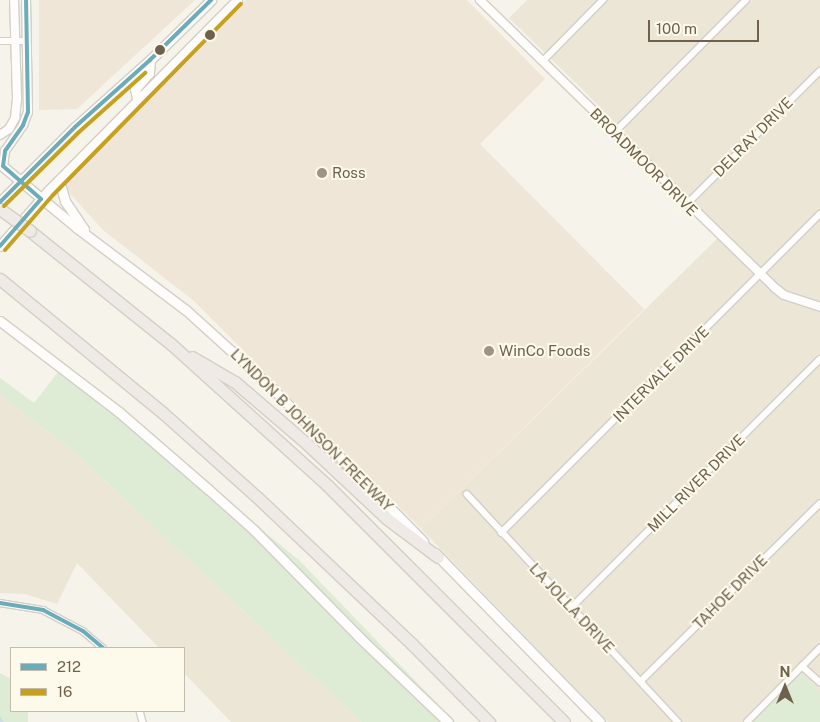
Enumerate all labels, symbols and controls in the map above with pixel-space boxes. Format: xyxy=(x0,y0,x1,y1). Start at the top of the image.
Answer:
scale bar xyxy=(650,10,761,42)
text: 100 m xyxy=(656,20,697,37)
unlabelled marker xyxy=(205,30,215,40)
unlabelled marker xyxy=(155,45,165,55)
street label: DELRAY DRIVE xyxy=(709,93,797,181)
street label: BROADMOOR DRIVE xyxy=(586,104,702,220)
place label: Ross xyxy=(332,164,365,182)
marker: Ross xyxy=(316,167,328,179)
street label: INTERVALE DRIVE xyxy=(609,322,713,426)
place label: WinCo Foods xyxy=(499,342,590,360)
street label: LYNDON B JOHNSON FREEWAY xyxy=(227,345,397,515)
marker: WinCo Foods xyxy=(483,345,495,357)
street label: MILL RIVER DRIVE xyxy=(644,431,748,535)
street label: TAHOE DRIVE xyxy=(689,551,771,633)
street label: LA JOLLA DRIVE xyxy=(526,559,618,657)
legend xyxy=(10,647,185,712)
text: 212 xyxy=(57,658,81,675)
north arrow xyxy=(760,662,810,712)
text: N xyxy=(780,664,790,680)
text: 16 xyxy=(57,683,72,700)

